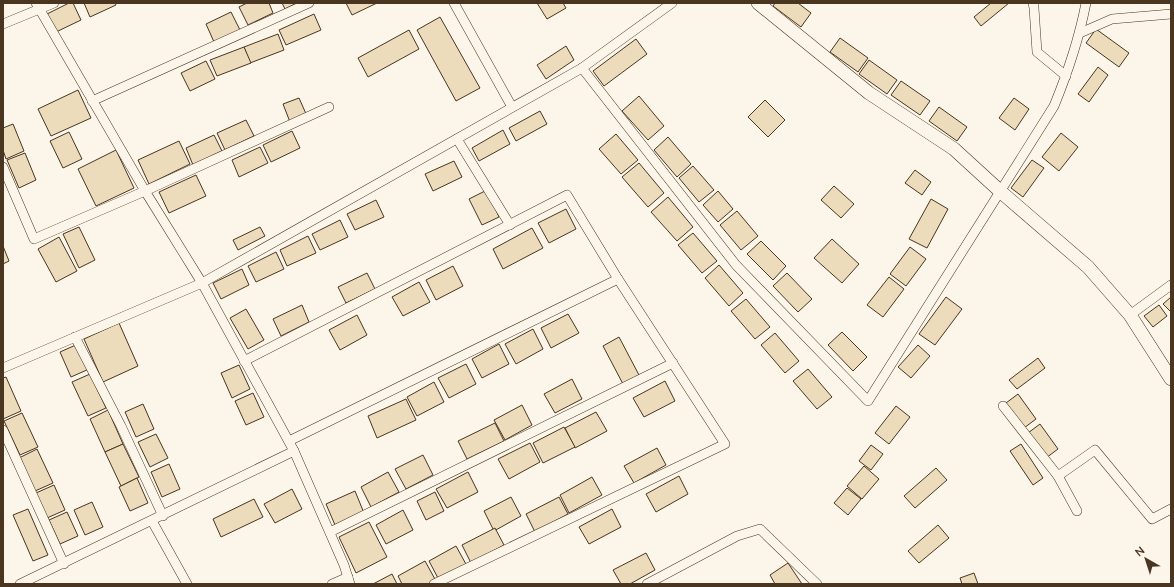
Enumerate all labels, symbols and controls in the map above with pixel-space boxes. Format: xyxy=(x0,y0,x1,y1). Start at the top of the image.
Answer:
north arrow xyxy=(1126,539,1166,579)
text: N xyxy=(1132,543,1148,560)

